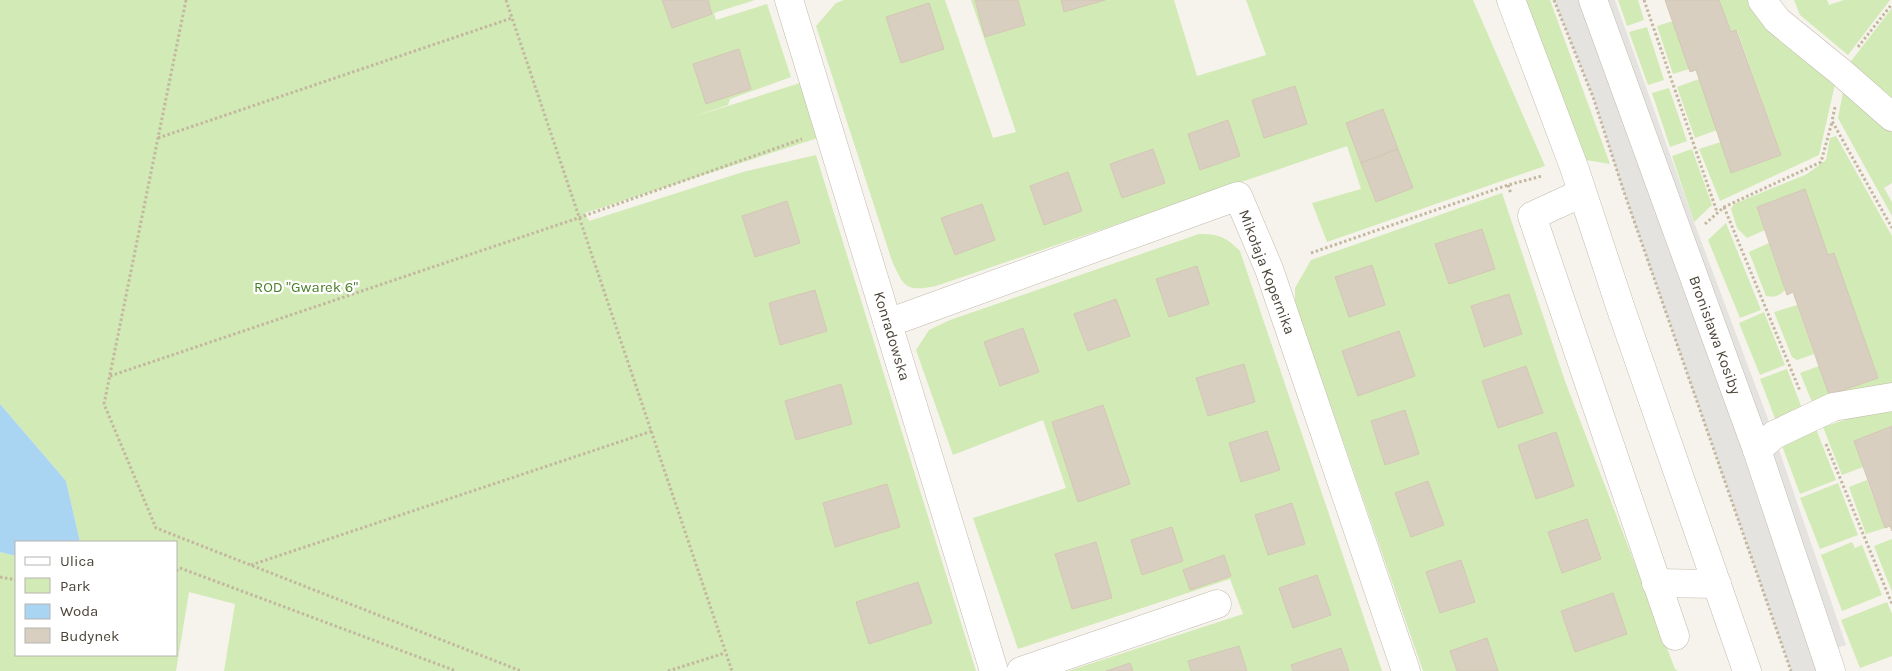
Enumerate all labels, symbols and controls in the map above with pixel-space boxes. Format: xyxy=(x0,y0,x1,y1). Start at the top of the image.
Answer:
street label: Mikołaja Kopernika xyxy=(1235,207,1299,337)
street label: Bronisława Kosiby xyxy=(1685,273,1745,397)
park label: ROD "Gwarek 6" xyxy=(254,278,358,296)
street label: Konradowska xyxy=(870,289,914,383)
legend xyxy=(15,541,178,656)
text: Ulica xyxy=(60,552,94,570)
text: Park xyxy=(60,577,90,595)
text: Woda xyxy=(60,602,98,620)
text: Budynek xyxy=(60,627,119,645)

